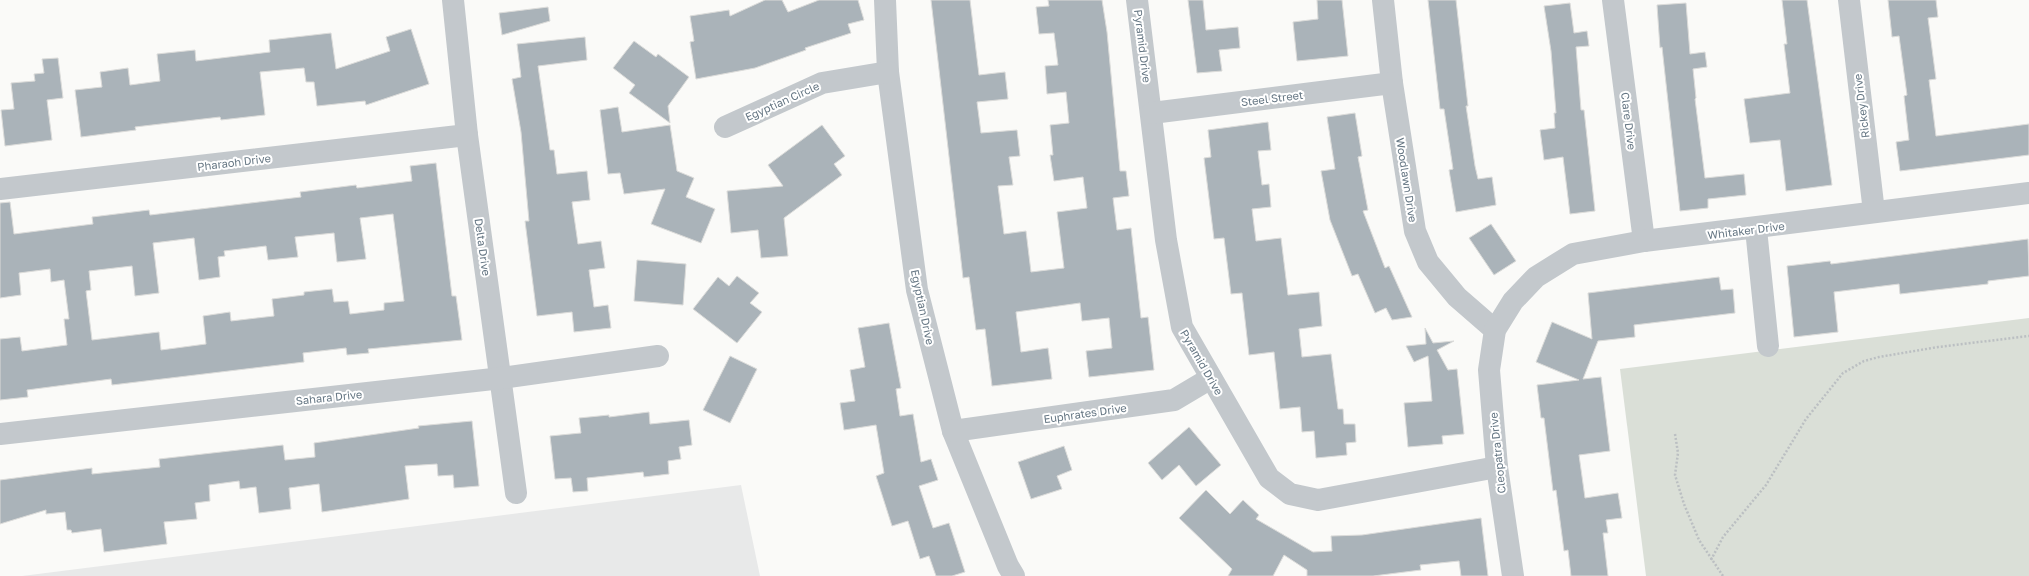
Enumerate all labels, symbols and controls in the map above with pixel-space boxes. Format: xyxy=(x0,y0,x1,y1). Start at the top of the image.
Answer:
street label: Pyramid Drive xyxy=(1132,9,1154,83)
street label: Rickey Drive xyxy=(1851,73,1871,139)
street label: Egyptian Circle xyxy=(743,79,821,123)
street label: Steel Street xyxy=(1240,88,1304,108)
street label: Clare Drive xyxy=(1619,92,1639,150)
street label: Woodlawn Drive xyxy=(1394,137,1420,223)
street label: Pharaoh Drive xyxy=(197,151,271,173)
street label: Delta Drive xyxy=(473,217,493,277)
street label: Whitaker Drive xyxy=(1707,219,1785,241)
street label: Egyptian Drive xyxy=(909,268,937,346)
street label: Pyramid Drive xyxy=(1178,327,1226,397)
street label: Sahara Drive xyxy=(295,387,363,407)
street label: Euphrates Drive xyxy=(1043,401,1127,425)
street label: Cleopatra Drive xyxy=(1486,412,1508,494)

